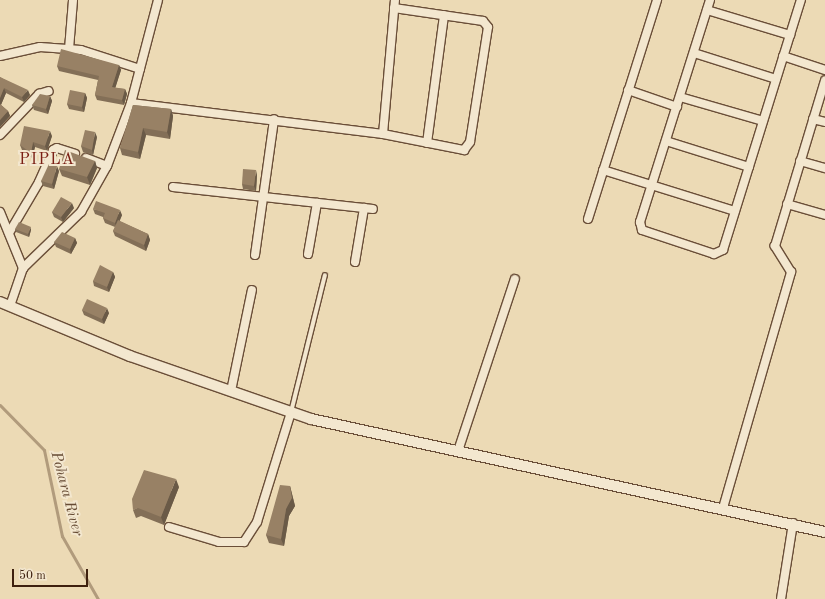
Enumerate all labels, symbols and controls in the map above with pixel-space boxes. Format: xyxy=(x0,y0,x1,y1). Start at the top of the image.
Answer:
district label: PIPLA xyxy=(19,150,75,170)
water label: Pohara River xyxy=(46,450,86,538)
scale bar xyxy=(14,561,90,587)
text: 50 m xyxy=(19,570,46,582)

